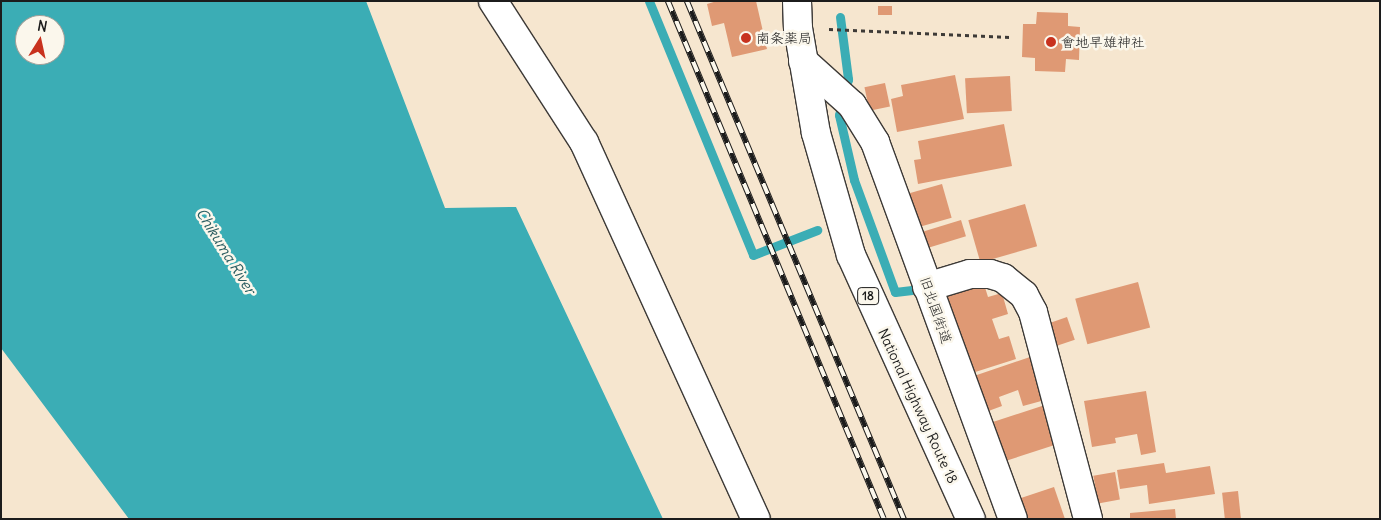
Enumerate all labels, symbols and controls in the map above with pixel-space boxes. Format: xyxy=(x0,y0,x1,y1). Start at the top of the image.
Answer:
north arrow xyxy=(15,15,65,65)
text: N xyxy=(36,17,49,36)
place label: 南条薬局 xyxy=(756,30,812,46)
marker: 南条薬局 xyxy=(740,32,752,44)
place label: 會地早雄神社 xyxy=(1061,34,1145,50)
marker: 會地早雄神社 xyxy=(1045,36,1057,48)
water label: Chikuma River xyxy=(192,205,260,297)
street label: 旧北国街道 xyxy=(917,274,955,346)
road number: 18 xyxy=(857,286,879,306)
street label: National Highway Route 18 xyxy=(875,326,961,486)

